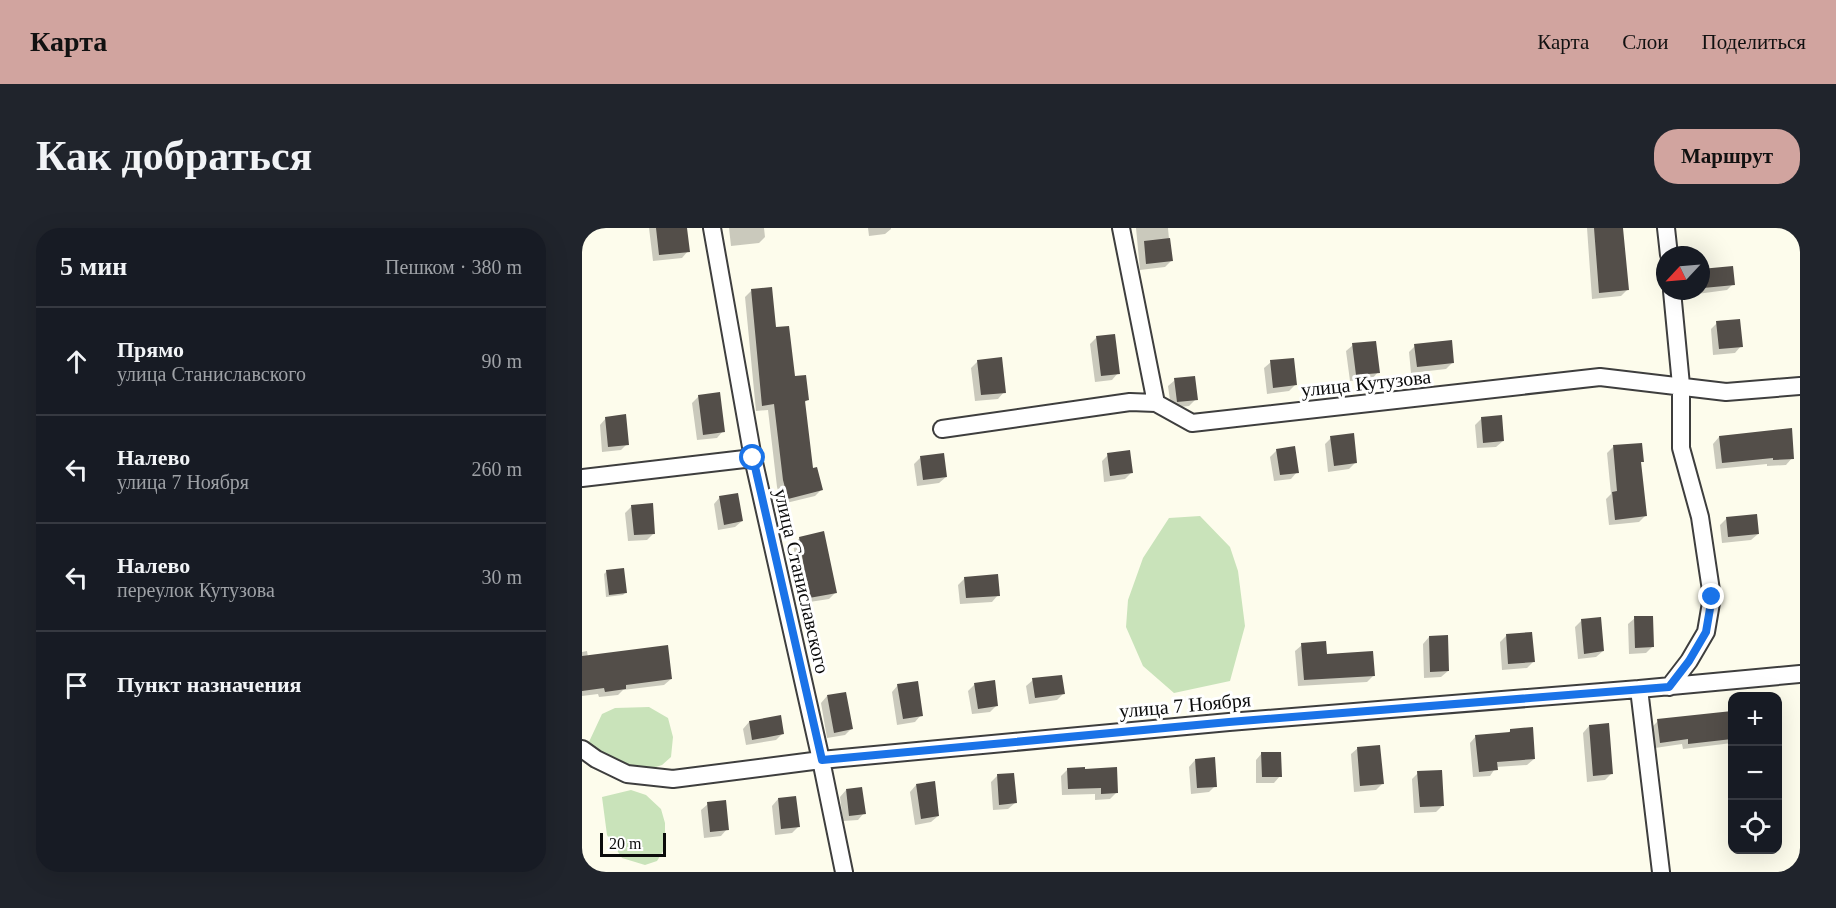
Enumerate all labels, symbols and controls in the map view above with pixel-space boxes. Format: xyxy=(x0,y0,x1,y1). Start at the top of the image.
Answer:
text: Карта xyxy=(30,26,107,57)
text: Карта xyxy=(1537,30,1589,54)
text: Слои xyxy=(1622,30,1668,54)
text: Поделиться xyxy=(1701,30,1806,54)
button: Маршрут xyxy=(1654,129,1800,184)
text: Как добраться xyxy=(36,133,312,179)
north arrow xyxy=(1656,246,1710,300)
text: 5 мин xyxy=(60,252,127,281)
text: Пешком · 380 m xyxy=(385,256,522,278)
text: Прямо xyxy=(117,337,184,362)
icon: ahead xyxy=(60,345,93,378)
text: 90 m xyxy=(481,350,522,372)
text: улица Станиславского xyxy=(117,363,306,385)
street label: улица Кутузова xyxy=(1300,365,1432,402)
route start xyxy=(739,444,765,470)
text: Налево xyxy=(117,445,190,470)
icon: left xyxy=(60,453,93,486)
text: 260 m xyxy=(471,458,522,480)
text: улица 7 Ноября xyxy=(117,471,249,493)
street label: улица Станиславского xyxy=(769,486,834,676)
text: Налево xyxy=(117,553,190,578)
icon: left xyxy=(60,561,93,594)
text: 30 m xyxy=(481,566,522,588)
text: переулок Кутузова xyxy=(117,579,275,601)
route end xyxy=(1698,583,1724,609)
icon: arrive xyxy=(60,669,93,702)
text: Пункт назначения xyxy=(117,672,302,697)
street label: улица 7 Ноября xyxy=(1118,688,1252,723)
map controls xyxy=(1728,692,1782,854)
button: + xyxy=(1728,692,1782,746)
button: − xyxy=(1728,746,1782,800)
button: locate xyxy=(1728,800,1782,854)
scale bar xyxy=(600,830,666,858)
text: 20 m xyxy=(609,835,641,852)

